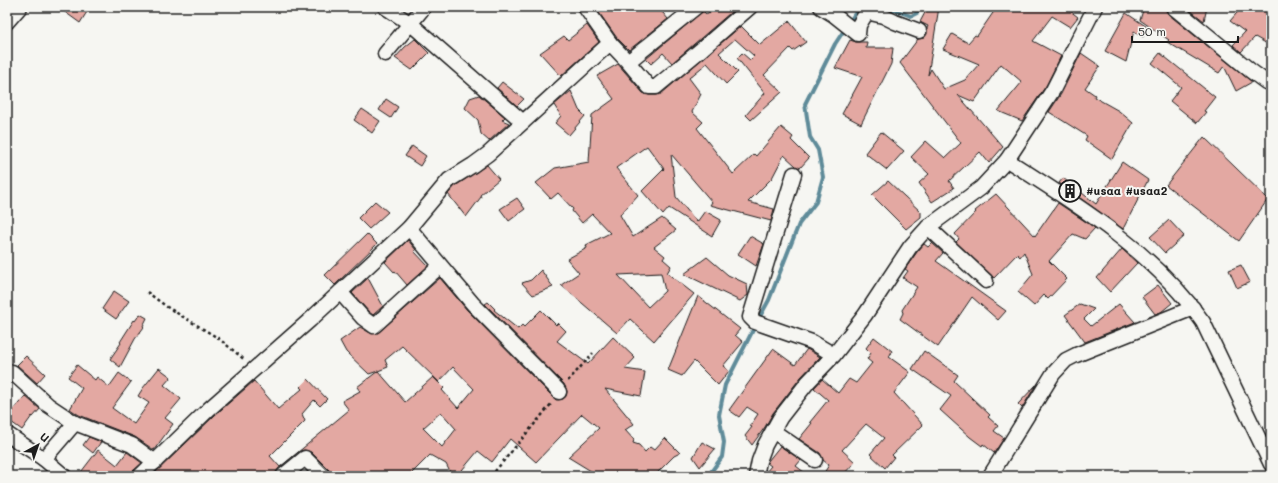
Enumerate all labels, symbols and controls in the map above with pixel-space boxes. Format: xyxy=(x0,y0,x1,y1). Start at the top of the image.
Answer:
scale bar xyxy=(1132,18,1238,44)
text: 50 m xyxy=(1138,23,1166,39)
building icon: #usaa #usaa2 xyxy=(1057,178,1083,204)
place label: #usaa #usaa2 xyxy=(1086,182,1168,198)
north arrow xyxy=(18,425,58,465)
text: U xyxy=(37,429,53,445)

